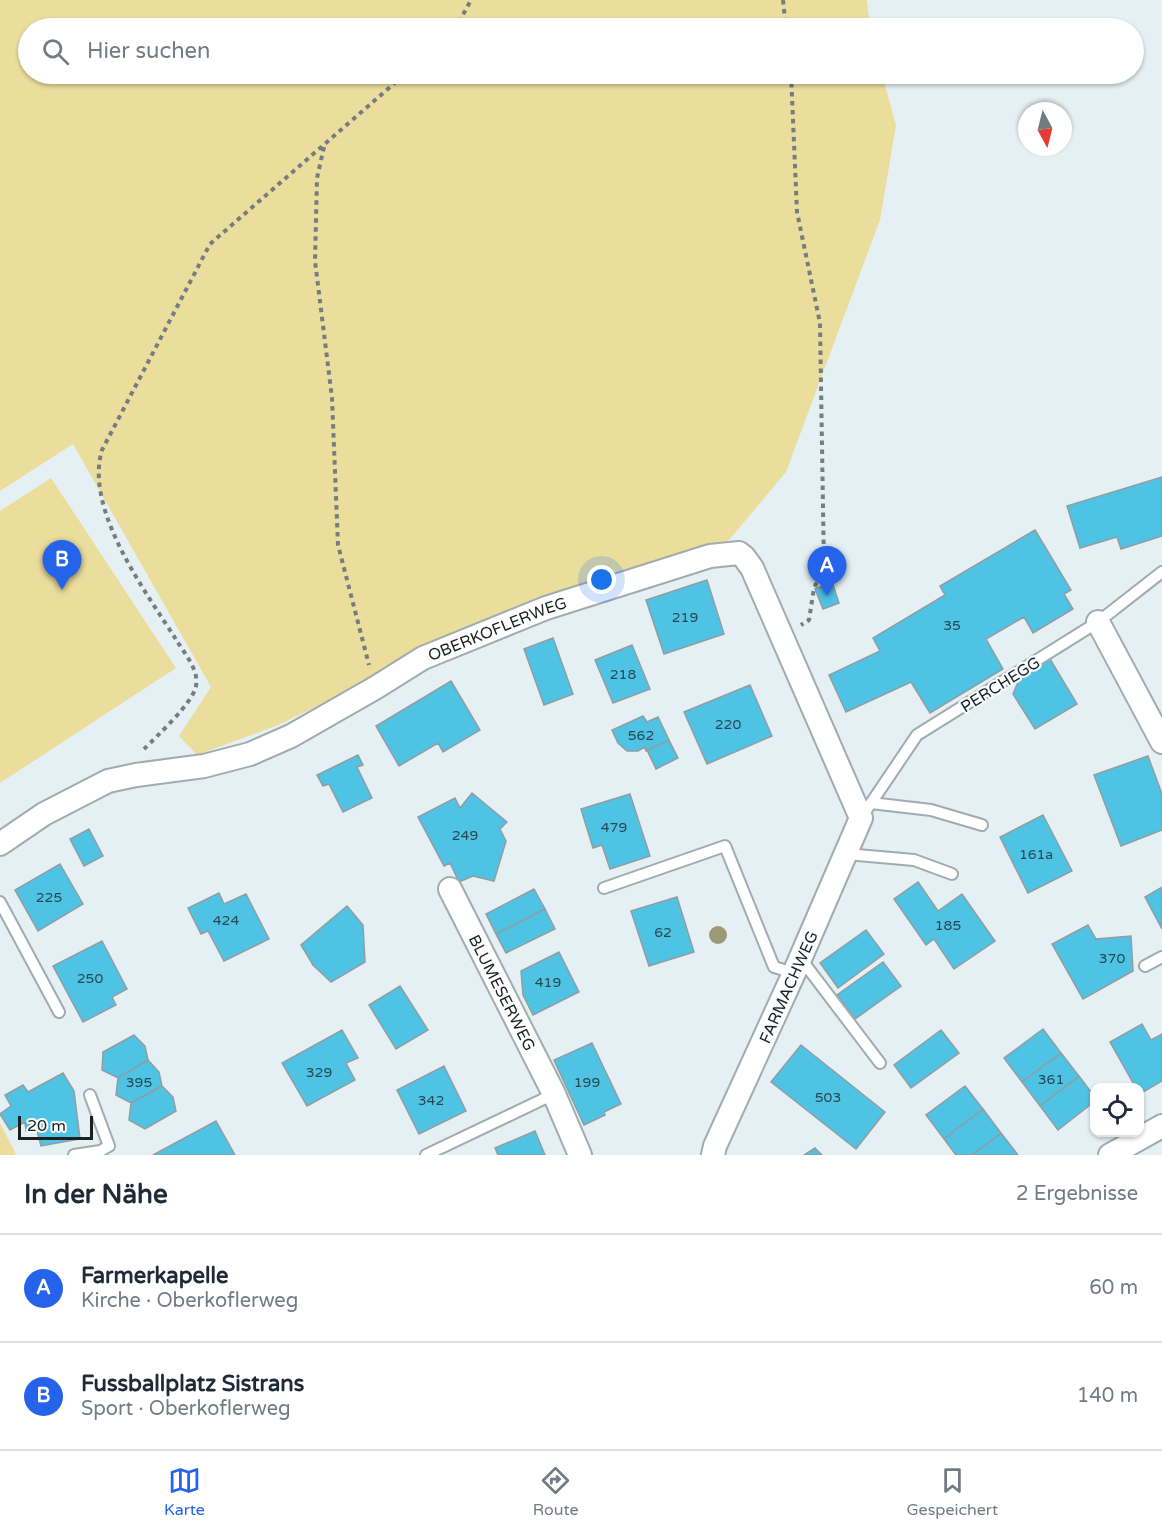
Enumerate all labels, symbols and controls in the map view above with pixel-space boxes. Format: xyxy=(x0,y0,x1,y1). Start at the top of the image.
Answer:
search box xyxy=(18,18,1144,84)
icon: search xyxy=(39,35,72,68)
text: Hier suchen xyxy=(87,38,210,64)
north arrow xyxy=(1018,102,1072,156)
pin: B xyxy=(42,540,82,590)
pin: A xyxy=(808,546,846,596)
your location xyxy=(587,565,616,594)
street label: OBERKOFLERWEG xyxy=(425,593,569,666)
house number: 219 xyxy=(672,609,698,626)
house number: 35 xyxy=(943,617,961,634)
street label: PERCHEGG xyxy=(957,653,1044,717)
house number: 218 xyxy=(610,666,636,683)
house number: 220 xyxy=(715,716,741,733)
house number: 562 xyxy=(628,727,654,744)
house number: 479 xyxy=(601,819,627,836)
house number: 249 xyxy=(452,827,478,844)
house number: 161a xyxy=(1019,846,1053,863)
house number: 225 xyxy=(36,889,62,906)
house number: 424 xyxy=(213,912,239,929)
house number: 185 xyxy=(935,917,961,934)
house number: 62 xyxy=(654,924,672,941)
street label: FARMACHWEG xyxy=(755,928,823,1047)
street label: BLUMESERWEG xyxy=(464,931,539,1054)
house number: 370 xyxy=(1099,950,1125,967)
house number: 250 xyxy=(77,970,103,987)
house number: 419 xyxy=(535,974,561,991)
house number: 329 xyxy=(306,1064,332,1081)
house number: 361 xyxy=(1038,1071,1064,1088)
house number: 395 xyxy=(126,1074,152,1091)
house number: 199 xyxy=(574,1074,600,1091)
map controls xyxy=(1090,1083,1144,1137)
button: locate xyxy=(1090,1083,1144,1137)
house number: 503 xyxy=(815,1089,841,1106)
house number: 342 xyxy=(418,1092,444,1109)
scale bar xyxy=(18,1113,93,1140)
text: 20 m xyxy=(27,1116,66,1136)
text: In der Nähe xyxy=(24,1179,168,1210)
text: 2 Ergebnisse xyxy=(1016,1182,1138,1206)
text: Farmerkapelle xyxy=(81,1263,228,1289)
text: A xyxy=(36,1276,51,1300)
text: 60 m xyxy=(1089,1276,1138,1300)
text: Kirche · Oberkoflerweg xyxy=(81,1289,298,1313)
text: Fussballplatz Sistrans xyxy=(81,1371,304,1397)
text: B xyxy=(37,1384,50,1408)
text: 140 m xyxy=(1077,1384,1138,1408)
text: Sport · Oberkoflerweg xyxy=(81,1397,291,1421)
tab: Karte xyxy=(164,1464,205,1520)
tab: Route xyxy=(533,1464,579,1520)
tab: Gespeichert xyxy=(906,1464,998,1520)

